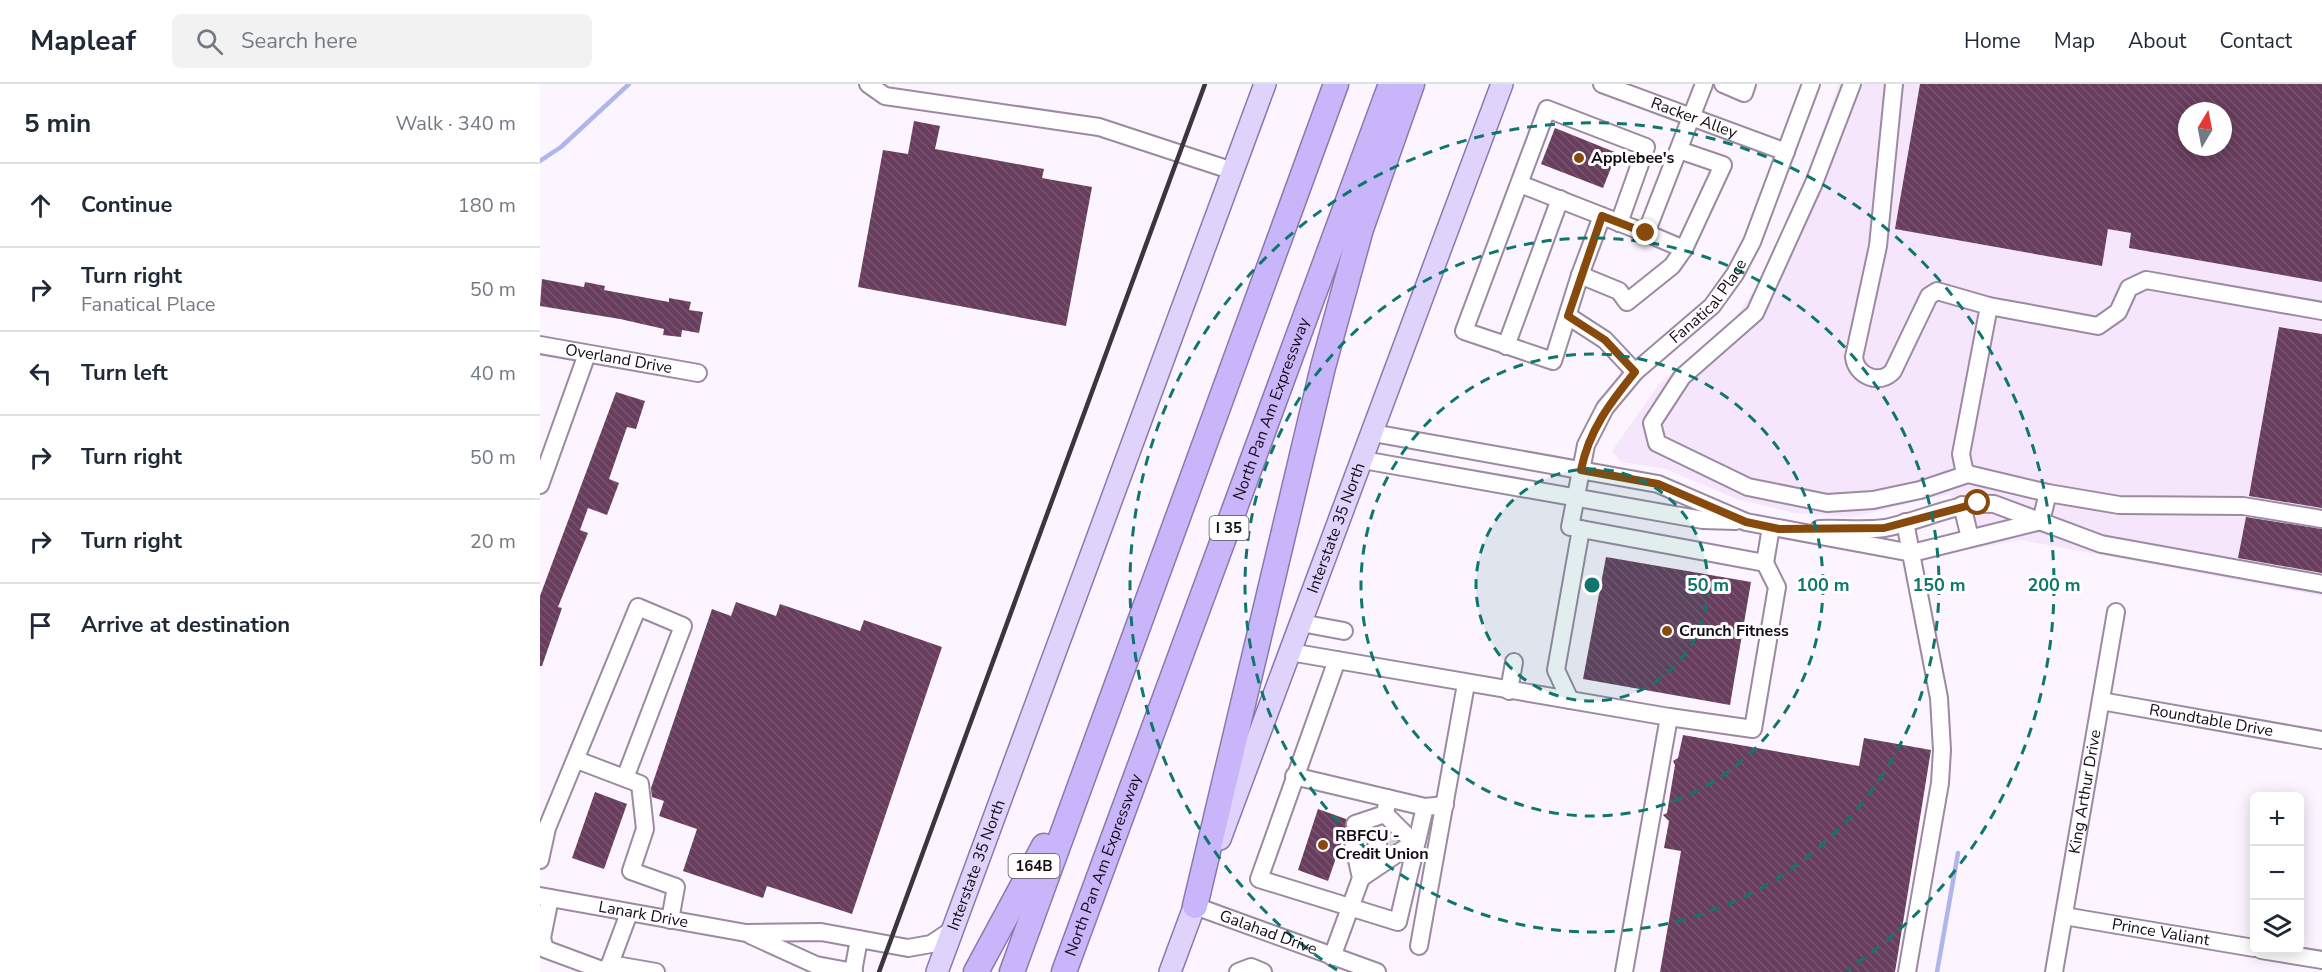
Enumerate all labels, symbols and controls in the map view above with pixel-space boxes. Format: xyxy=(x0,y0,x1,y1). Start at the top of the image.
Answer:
search box xyxy=(172,14,592,68)
text: Mapleaf xyxy=(30,22,136,60)
icon: search xyxy=(193,25,226,58)
text: Search here xyxy=(241,26,358,56)
text: Home xyxy=(1964,27,2021,55)
text: Map xyxy=(2054,27,2095,55)
text: About xyxy=(2128,27,2186,55)
text: Contact xyxy=(2219,27,2292,55)
street label: Racker Alley xyxy=(1648,92,1741,144)
north arrow xyxy=(2178,102,2232,156)
text: 5 min xyxy=(24,106,91,141)
text: Walk · 340 m xyxy=(396,110,516,137)
place label: Applebee's xyxy=(1591,147,1675,169)
marker: Applebee's xyxy=(1572,151,1586,165)
icon: ahead xyxy=(24,189,57,222)
text: Continue xyxy=(81,190,172,220)
text: 180 m xyxy=(458,192,516,219)
route end xyxy=(1632,219,1658,245)
street label: Fanatical Place xyxy=(1665,255,1752,349)
text: Turn right xyxy=(81,261,182,291)
icon: right xyxy=(24,273,57,306)
text: 50 m xyxy=(470,276,516,303)
text: Fanatical Place xyxy=(81,291,215,318)
street label: North Pan Am Expressway xyxy=(1228,314,1315,503)
street label: Overland Drive xyxy=(563,339,674,379)
icon: left xyxy=(24,357,57,390)
text: Turn left xyxy=(81,358,168,388)
text: 40 m xyxy=(470,360,516,387)
icon: right xyxy=(24,441,57,474)
text: Turn right xyxy=(81,442,182,472)
text: 50 m xyxy=(470,444,516,471)
street label: Interstate 35 North xyxy=(1302,460,1371,596)
route start xyxy=(1964,489,1990,515)
road number: I 35 xyxy=(1210,516,1248,540)
icon: right xyxy=(24,525,57,558)
text: Turn right xyxy=(81,526,182,556)
text: 20 m xyxy=(470,528,516,555)
text: 50 m xyxy=(1687,573,1729,597)
text: 100 m xyxy=(1796,573,1850,597)
text: 150 m xyxy=(1912,573,1966,597)
text: 200 m xyxy=(2027,573,2081,597)
centre of rings xyxy=(1582,575,1602,595)
icon: arrive xyxy=(24,609,57,642)
text: Arrive at destination xyxy=(81,610,290,640)
place label: Crunch Fitness xyxy=(1679,620,1789,642)
marker: Crunch Fitness xyxy=(1660,624,1674,638)
street label: Roundtable Drive xyxy=(2148,699,2275,742)
street label: King Arthur Drive xyxy=(2064,728,2107,855)
street label: North Pan Am Expressway xyxy=(1060,770,1147,959)
map controls xyxy=(2250,792,2304,954)
button: + xyxy=(2250,792,2304,846)
street label: Interstate 35 North xyxy=(942,797,1011,933)
place label: RBFCU - Credit Union xyxy=(1335,825,1429,865)
marker: RBFCU - Credit Union xyxy=(1316,838,1330,852)
button: − xyxy=(2250,846,2304,900)
road number: 164B xyxy=(1008,854,1060,878)
street label: Lanark Drive xyxy=(597,896,690,933)
button: layers xyxy=(2250,900,2304,954)
street label: Galahad Drive xyxy=(1216,905,1320,960)
street label: Prince Valiant xyxy=(2110,913,2211,951)

